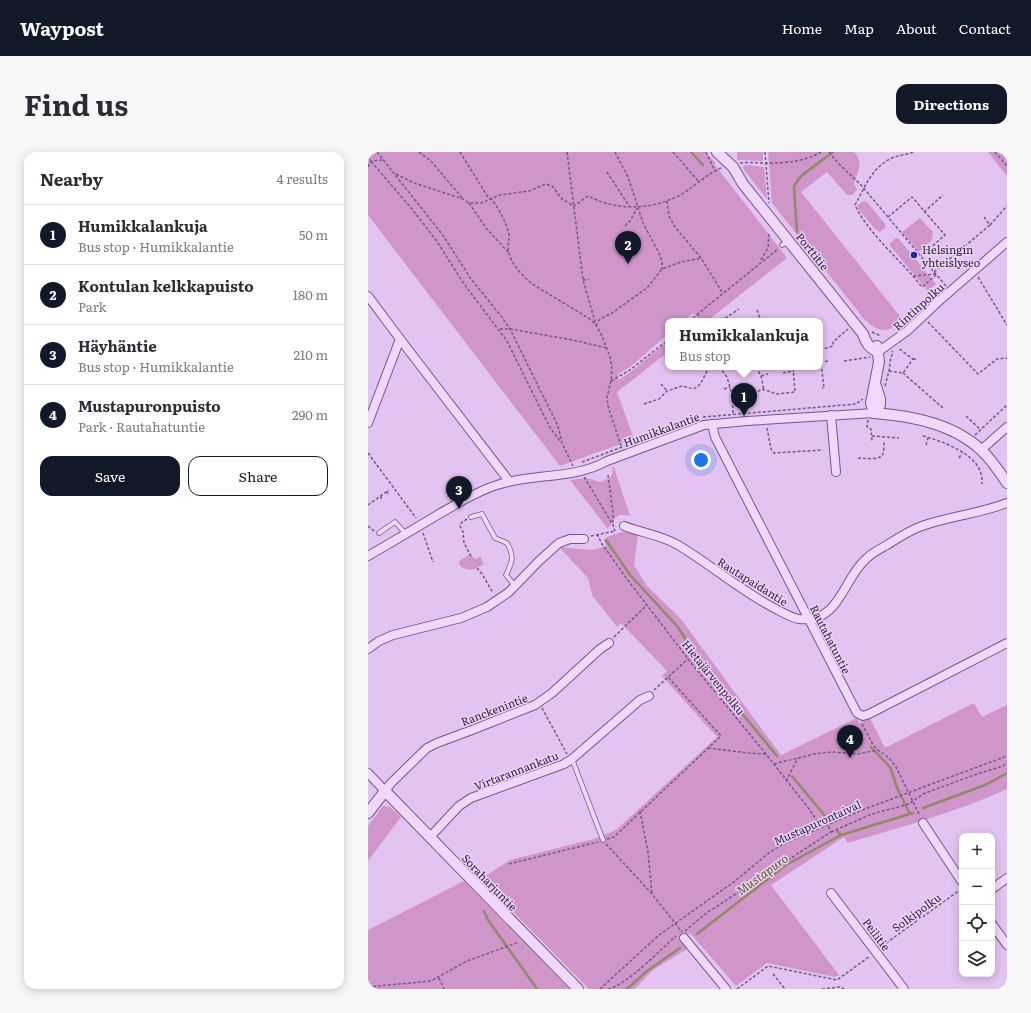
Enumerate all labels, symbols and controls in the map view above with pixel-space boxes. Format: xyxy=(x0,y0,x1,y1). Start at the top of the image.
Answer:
text: Waypost xyxy=(20,14,104,42)
text: Home xyxy=(782,18,822,38)
text: Map xyxy=(844,18,874,38)
text: About xyxy=(896,18,937,38)
text: Contact xyxy=(959,18,1011,38)
text: Find us xyxy=(24,83,128,125)
button: Directions xyxy=(896,84,1007,124)
text: Nearby xyxy=(40,166,103,191)
text: 4 results xyxy=(277,169,328,188)
text: Humikkalankuja xyxy=(78,214,208,237)
text: 1 xyxy=(50,225,56,244)
text: 50 m xyxy=(299,225,328,244)
street label: Porttitie xyxy=(793,229,833,273)
pin: 2 xyxy=(615,231,641,264)
text: Bus stop · Humikkalantie xyxy=(78,237,234,256)
place label: Helsingin yhteislyseo xyxy=(922,241,980,270)
marker: Helsingin yhteislyseo xyxy=(909,250,919,260)
text: Kontulan kelkkapuisto xyxy=(78,274,254,297)
street label: Rintinpolku xyxy=(889,279,947,333)
text: 2 xyxy=(50,285,56,304)
text: 180 m xyxy=(293,285,328,304)
text: Park xyxy=(78,297,107,316)
popup xyxy=(665,318,823,370)
text: Humikkalankuja xyxy=(679,323,809,346)
text: Häyhäntie xyxy=(78,334,157,357)
text: 3 xyxy=(49,345,57,364)
text: 210 m xyxy=(293,345,328,364)
text: Bus stop xyxy=(679,346,731,365)
text: Bus stop · Humikkalantie xyxy=(78,357,234,376)
pin: 1 xyxy=(731,383,757,416)
text: Mustapuronpuisto xyxy=(78,394,221,417)
text: 4 xyxy=(49,405,57,424)
text: 290 m xyxy=(292,405,328,424)
street label: Humikkalantie xyxy=(621,408,702,450)
text: Park · Rautahatuntie xyxy=(78,417,205,436)
your location xyxy=(691,450,711,470)
button: Save xyxy=(40,456,180,496)
button: Share xyxy=(188,456,328,496)
pin: 3 xyxy=(446,476,472,509)
street label: Rautapaidantie xyxy=(715,553,791,609)
street label: Rautahatuntie xyxy=(807,602,855,676)
street label: Hietajärvenpolku xyxy=(679,636,749,718)
street label: Ranckenintie xyxy=(458,689,530,729)
pin: 4 xyxy=(837,725,863,758)
street label: Virtarannankatu xyxy=(472,747,561,793)
street label: Mustapurontaival xyxy=(771,795,864,848)
map controls xyxy=(959,833,995,977)
button: + xyxy=(959,833,995,869)
water label: Mustapuro xyxy=(732,849,792,899)
street label: Soraharjuntie xyxy=(459,850,521,914)
button: − xyxy=(959,869,995,905)
street label: Solkipolku xyxy=(888,889,944,935)
button: locate xyxy=(959,905,995,941)
street label: Peilitie xyxy=(860,914,895,954)
button: layers xyxy=(959,941,995,977)

